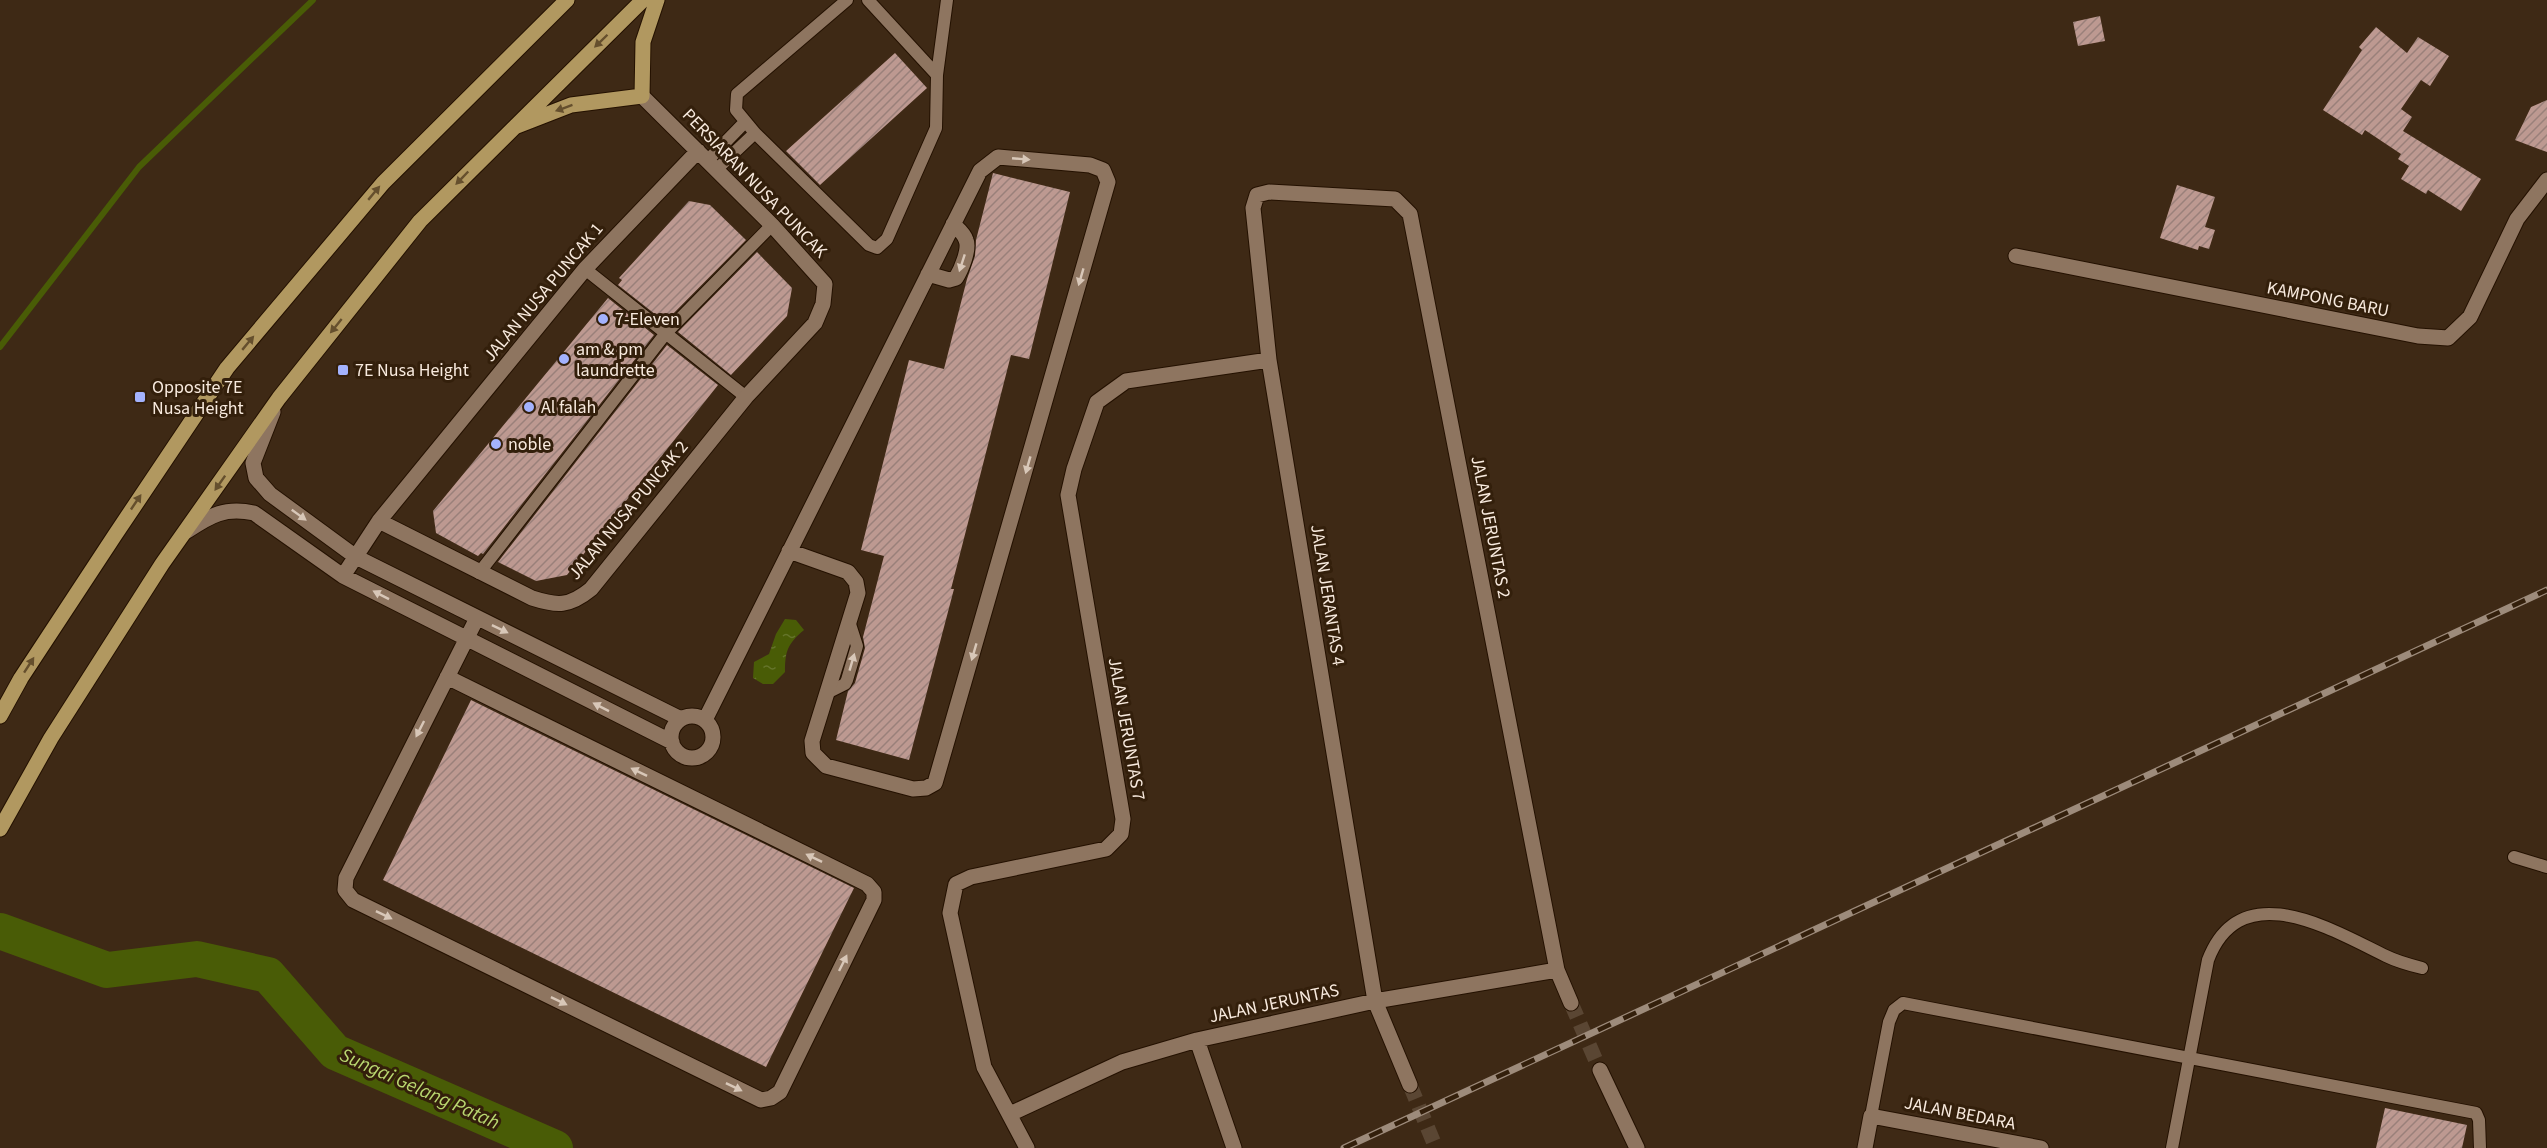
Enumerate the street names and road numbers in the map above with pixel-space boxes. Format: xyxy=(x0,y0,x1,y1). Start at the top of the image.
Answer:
street label: PERSIARAN NUSA PUNCAK xyxy=(677,103,833,264)
street label: JALAN NUSA PUNCAK 1 xyxy=(478,217,609,367)
street label: KAMPONG BARU xyxy=(2265,275,2391,324)
street label: JALAN NUSA PUNCAK 2 xyxy=(563,435,694,585)
street label: JALAN JERUNTAS 2 xyxy=(1464,454,1517,601)
street label: JALAN JERANTAS 4 xyxy=(1304,523,1351,668)
street label: JALAN JERUNTAS 7 xyxy=(1102,656,1151,803)
street label: JALAN JERUNTAS xyxy=(1207,978,1341,1029)
street label: JALAN BEDARA xyxy=(1902,1090,2018,1137)

